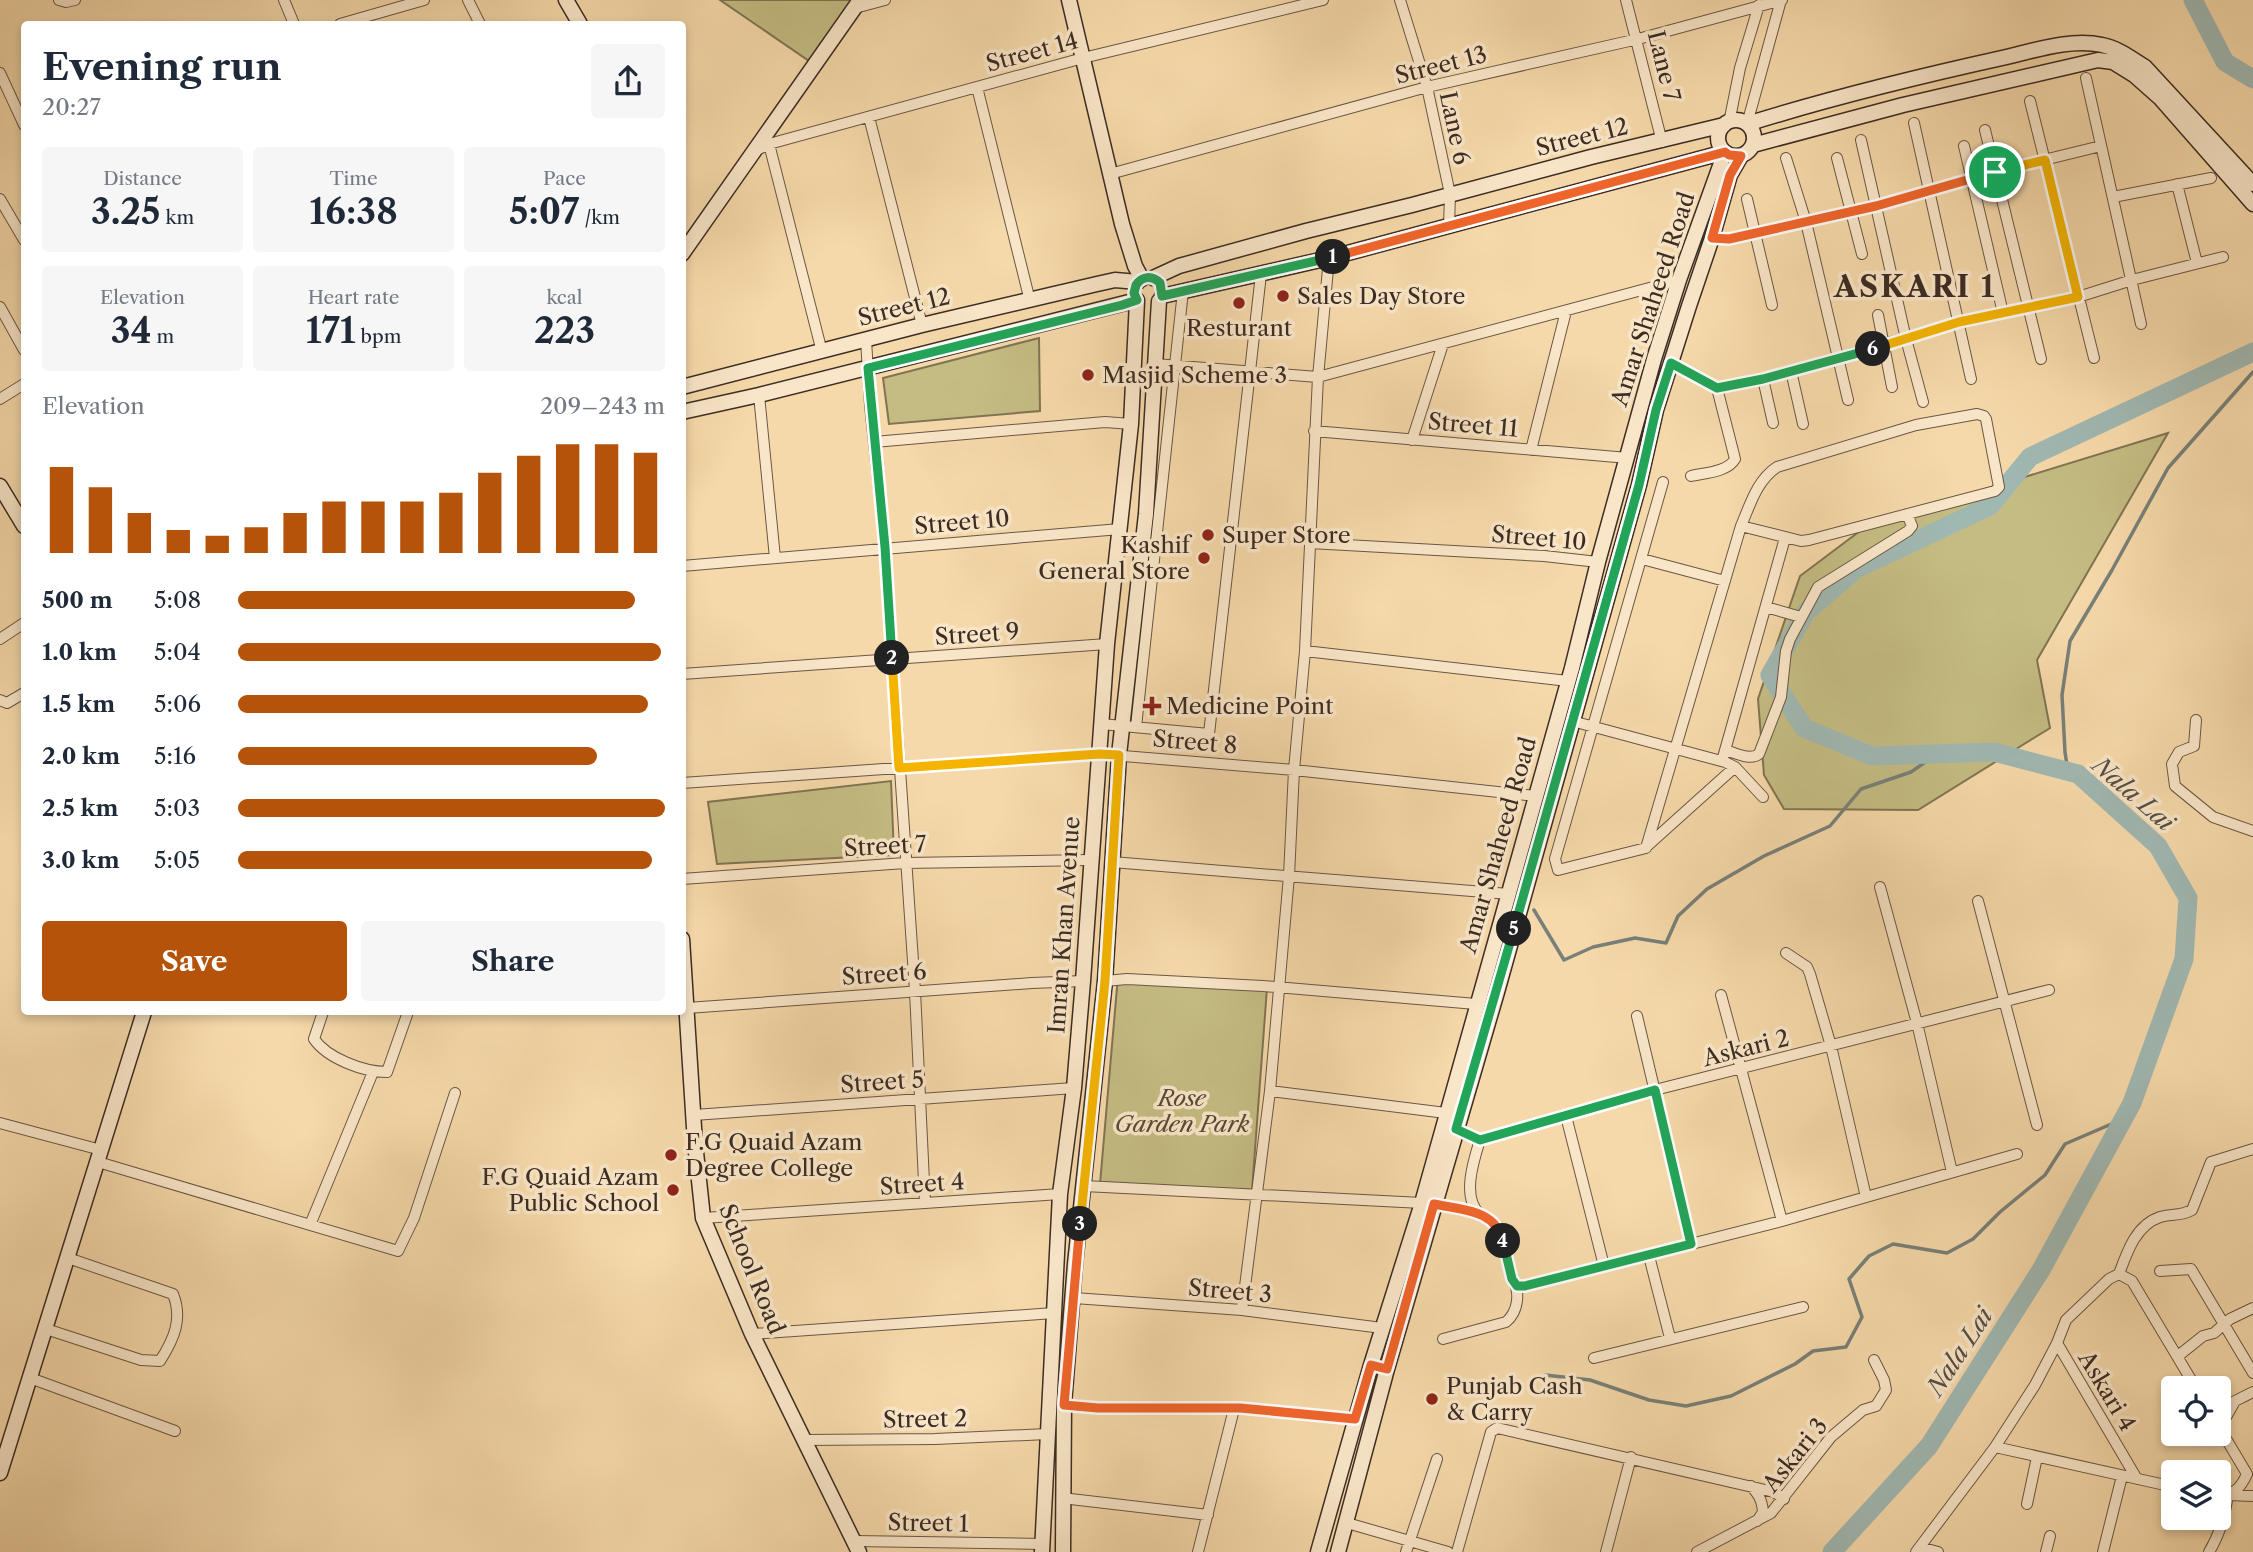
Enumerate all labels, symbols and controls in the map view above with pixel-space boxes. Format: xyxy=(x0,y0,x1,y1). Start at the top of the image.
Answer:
street label: Street 14 xyxy=(983,26,1081,78)
street label: Lane 7 xyxy=(1642,28,1686,105)
street label: Street 13 xyxy=(1392,40,1490,90)
text: Evening run xyxy=(42,43,282,90)
button: share xyxy=(591,44,665,118)
street label: Lane 6 xyxy=(1434,89,1476,167)
text: 20:27 xyxy=(42,93,101,121)
street label: Street 12 xyxy=(1533,112,1631,162)
pin xyxy=(1965,142,2025,202)
icon: arrive xyxy=(1976,153,2014,191)
text: Distance xyxy=(103,167,182,190)
text: Time xyxy=(329,167,378,190)
text: Pace xyxy=(543,167,586,190)
street label: Amar Shaheed Road xyxy=(1605,188,1701,411)
text: 3.25 xyxy=(91,190,160,233)
text: 16:38 xyxy=(309,190,398,233)
text: 5:07 xyxy=(509,190,579,233)
text: km xyxy=(160,206,194,229)
text: /km xyxy=(579,206,620,229)
pin: 1 xyxy=(1316,240,1350,274)
text: 1 xyxy=(1328,245,1337,268)
district label: ASKARI 1 xyxy=(1833,268,1996,305)
street label: Street 12 xyxy=(855,282,953,332)
place label: Sales Day Store xyxy=(1297,282,1465,310)
text: Elevation xyxy=(100,286,185,309)
text: Heart rate xyxy=(308,286,399,309)
text: kcal xyxy=(547,286,582,309)
marker: Sales Day Store xyxy=(1275,288,1291,304)
marker: Resturant xyxy=(1231,295,1247,311)
text: 34 xyxy=(111,309,151,352)
text: 171 xyxy=(306,309,355,352)
text: 223 xyxy=(534,309,595,352)
place label: Resturant xyxy=(1186,314,1292,342)
text: m xyxy=(151,325,174,348)
text: bpm xyxy=(355,325,401,348)
pin: 6 xyxy=(1856,332,1890,366)
text: 6 xyxy=(1867,337,1878,360)
place label: Masjid Scheme 3 xyxy=(1102,361,1287,389)
marker: Masjid Scheme 3 xyxy=(1080,367,1096,383)
text: Elevation xyxy=(42,392,145,420)
text: 209–243 m xyxy=(540,392,665,420)
street label: Street 11 xyxy=(1427,407,1520,443)
street label: Street 10 xyxy=(913,504,1011,540)
street label: Street 10 xyxy=(1490,520,1588,556)
place label: Super Store xyxy=(1222,521,1351,549)
marker: Super Store xyxy=(1200,527,1216,543)
place label: Kashif General Store xyxy=(1038,531,1193,585)
marker: Kashif General Store xyxy=(1196,550,1212,566)
text: 500 m xyxy=(42,586,113,614)
text: 5:08 xyxy=(154,586,201,614)
street label: Street 9 xyxy=(934,617,1020,651)
text: 1.0 km xyxy=(42,638,117,666)
text: 5:04 xyxy=(154,638,201,666)
pin: 2 xyxy=(874,640,910,676)
text: 2 xyxy=(886,646,897,669)
text: 1.5 km xyxy=(42,690,115,718)
text: 5:06 xyxy=(154,690,201,718)
place label: Medicine Point xyxy=(1166,692,1333,720)
marker: Medicine Point xyxy=(1144,698,1160,714)
street label: Street 8 xyxy=(1151,724,1239,760)
street label: Amar Shaheed Road xyxy=(1453,734,1542,957)
text: 2.0 km xyxy=(42,742,120,770)
text: 5:16 xyxy=(154,742,196,770)
water label: Nala Lai xyxy=(2085,749,2181,838)
text: 2.5 km xyxy=(42,794,118,822)
text: 5:03 xyxy=(154,794,200,822)
street label: Imran Khan Avenue xyxy=(1042,815,1086,1035)
street label: Street 7 xyxy=(843,830,928,862)
text: 3.0 km xyxy=(42,846,120,874)
text: 5:05 xyxy=(154,846,200,874)
pin: 5 xyxy=(1496,912,1532,946)
text: 5 xyxy=(1508,917,1519,940)
button: Save xyxy=(42,921,347,1001)
button: Share xyxy=(361,921,665,1001)
street label: Street 6 xyxy=(841,957,927,991)
street label: Askari 2 xyxy=(1699,1024,1792,1072)
street label: Street 5 xyxy=(839,1065,925,1099)
park label: Rose Garden Park xyxy=(1114,1084,1250,1138)
place label: F.G Quaid Azam Degree College xyxy=(685,1128,862,1182)
marker: F.G Quaid Azam Degree College xyxy=(663,1147,679,1163)
place label: F.G Quaid Azam Public School xyxy=(482,1163,659,1217)
street label: Street 4 xyxy=(879,1167,965,1201)
marker: F.G Quaid Azam Public School xyxy=(665,1182,681,1198)
street label: School Road xyxy=(713,1200,791,1338)
pin: 3 xyxy=(1062,1206,1098,1242)
text: 3 xyxy=(1074,1212,1085,1235)
pin: 4 xyxy=(1486,1224,1520,1258)
text: 4 xyxy=(1497,1229,1508,1252)
street label: Street 3 xyxy=(1187,1273,1273,1309)
water label: Nala Lai xyxy=(1919,1301,1999,1403)
street label: Askari 4 xyxy=(2072,1345,2142,1436)
place label: Punjab Cash & Carry xyxy=(1446,1372,1583,1426)
map controls xyxy=(2161,1376,2231,1530)
button: locate xyxy=(2161,1376,2231,1446)
marker: Punjab Cash & Carry xyxy=(1424,1391,1440,1407)
street label: Street 2 xyxy=(882,1404,968,1434)
street label: Askari 3 xyxy=(1756,1412,1833,1499)
button: layers xyxy=(2161,1460,2231,1530)
street label: Street 1 xyxy=(887,1508,969,1538)

